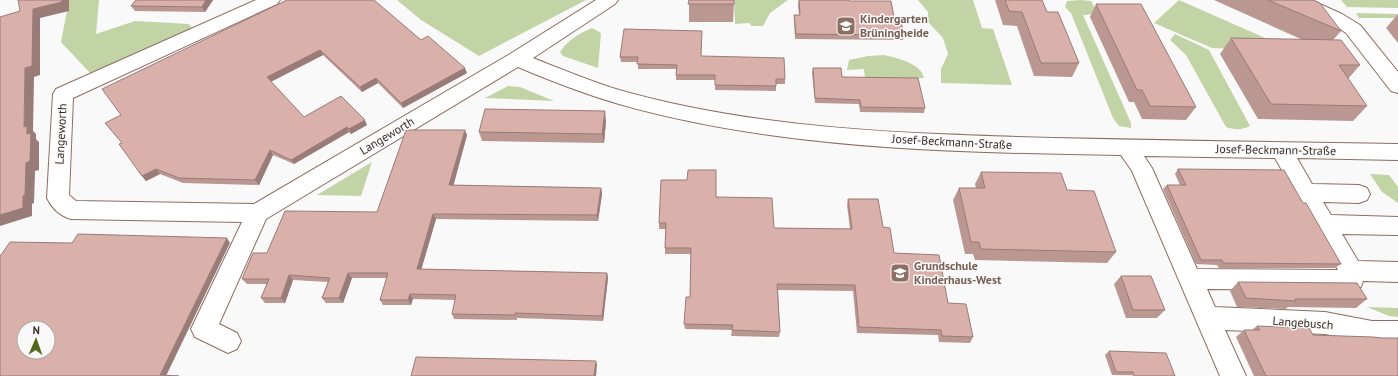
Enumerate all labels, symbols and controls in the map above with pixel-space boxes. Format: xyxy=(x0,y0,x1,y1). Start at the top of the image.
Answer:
place label: Kindergarten Brüningheide xyxy=(860,11,929,40)
school or university icon: Kindergarten Brüningheide xyxy=(835,15,857,37)
street label: Langeworth xyxy=(51,103,70,165)
street label: Langeworth xyxy=(357,113,417,158)
street label: Josef-Beckmann-Straße xyxy=(891,131,1012,152)
street label: Josef-Beckmann-Straße xyxy=(1215,141,1336,158)
place label: Grundschule Kinderhaus-West xyxy=(914,258,1002,287)
school or university icon: Grundschule Kinderhaus-West xyxy=(889,262,911,284)
street label: Langebusch xyxy=(1272,313,1334,332)
north arrow xyxy=(16,320,56,360)
text: N xyxy=(32,323,40,337)

